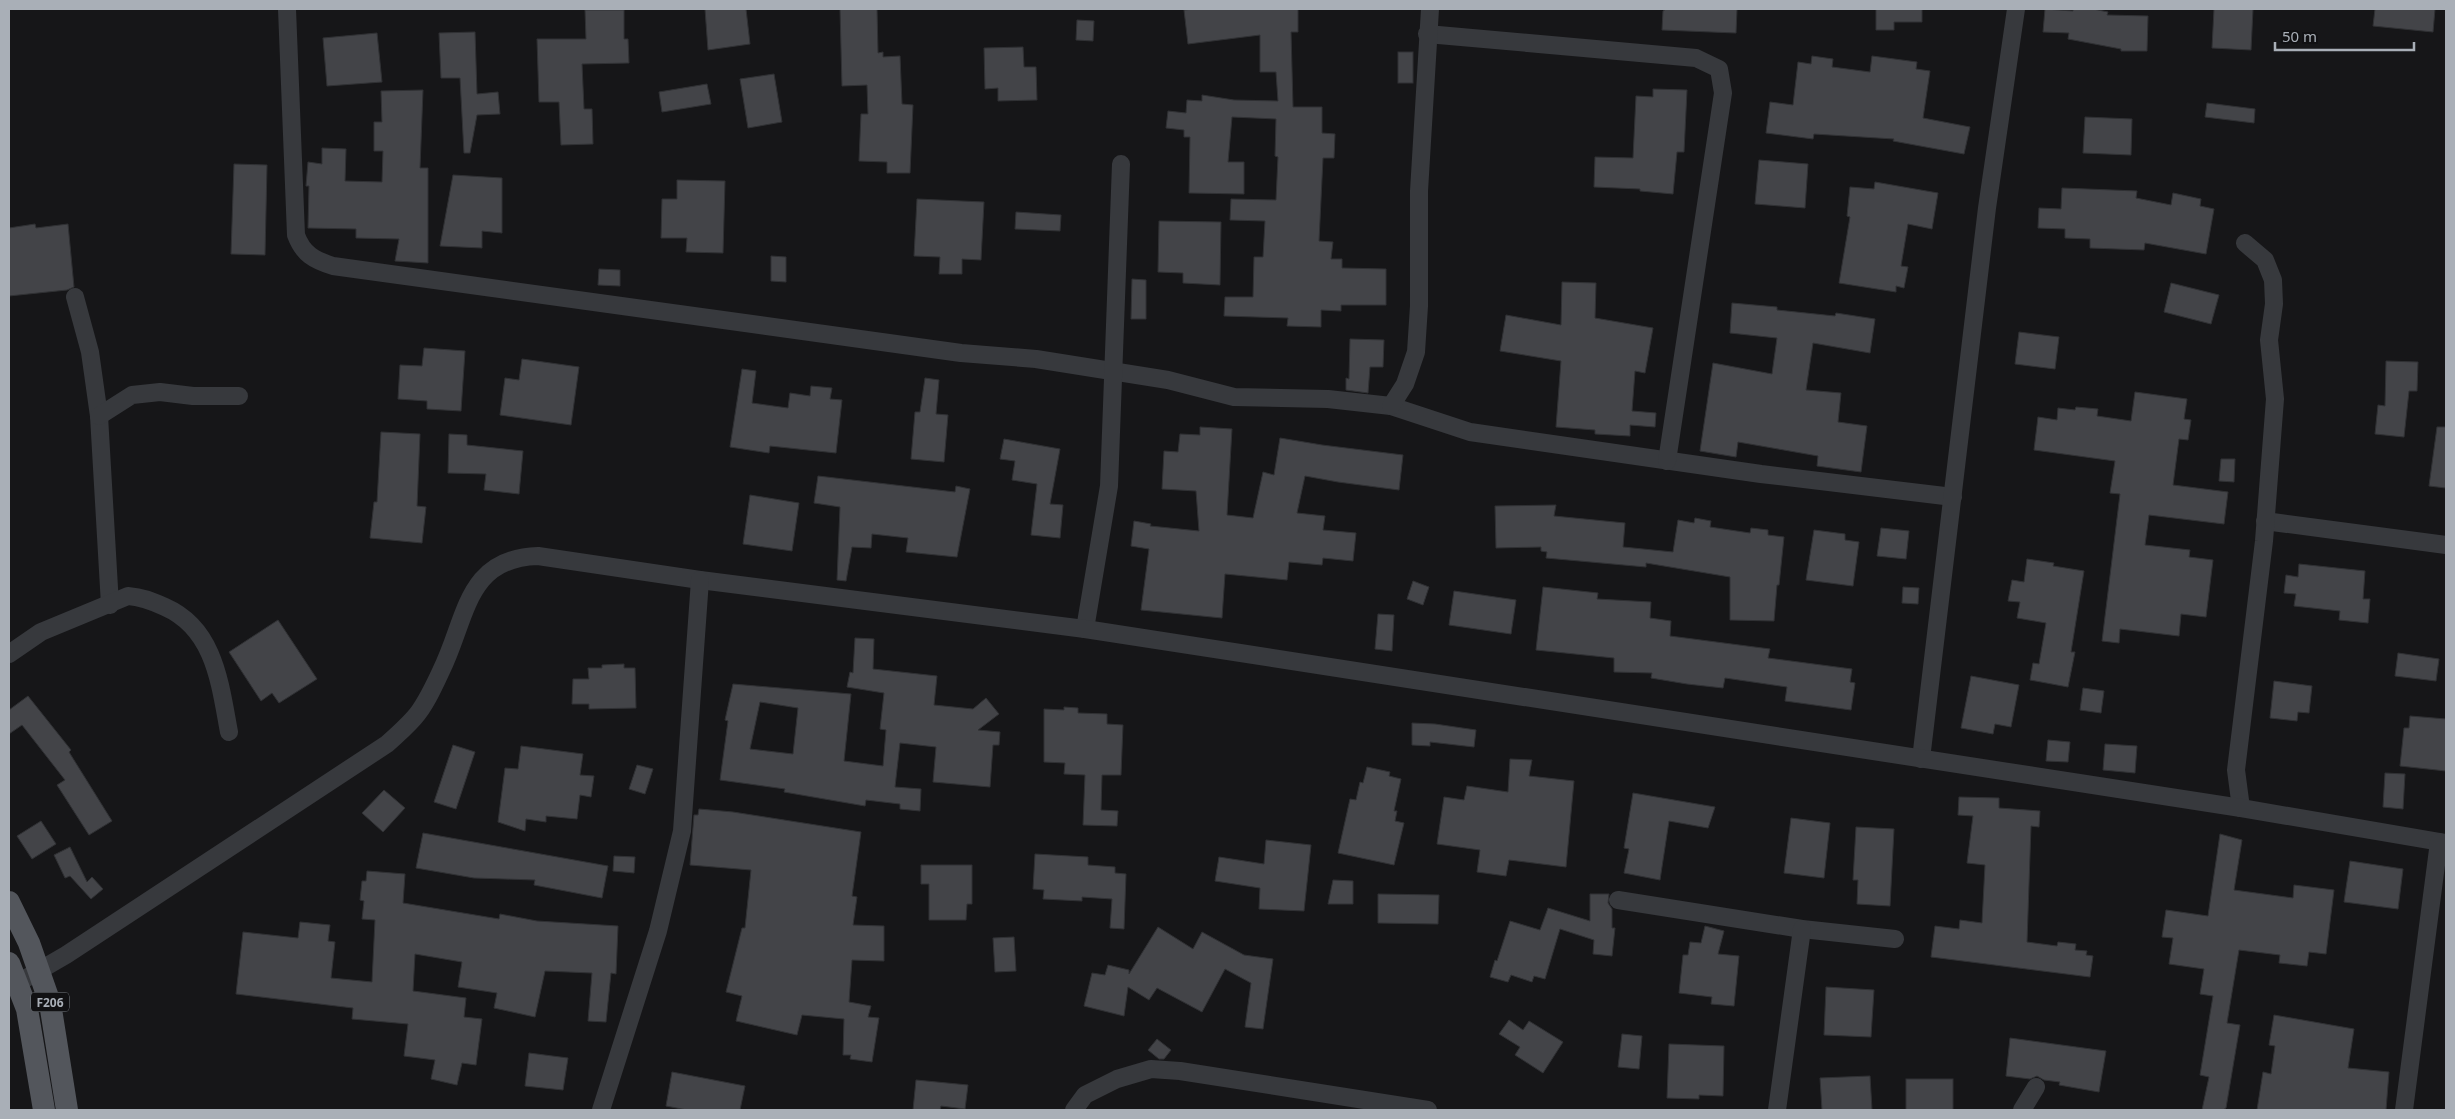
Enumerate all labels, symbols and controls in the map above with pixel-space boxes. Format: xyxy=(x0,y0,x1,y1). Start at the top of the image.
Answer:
scale bar xyxy=(2275,20,2414,52)
text: 50 m xyxy=(2282,26,2317,46)
road number: F206 xyxy=(31,992,69,1012)

